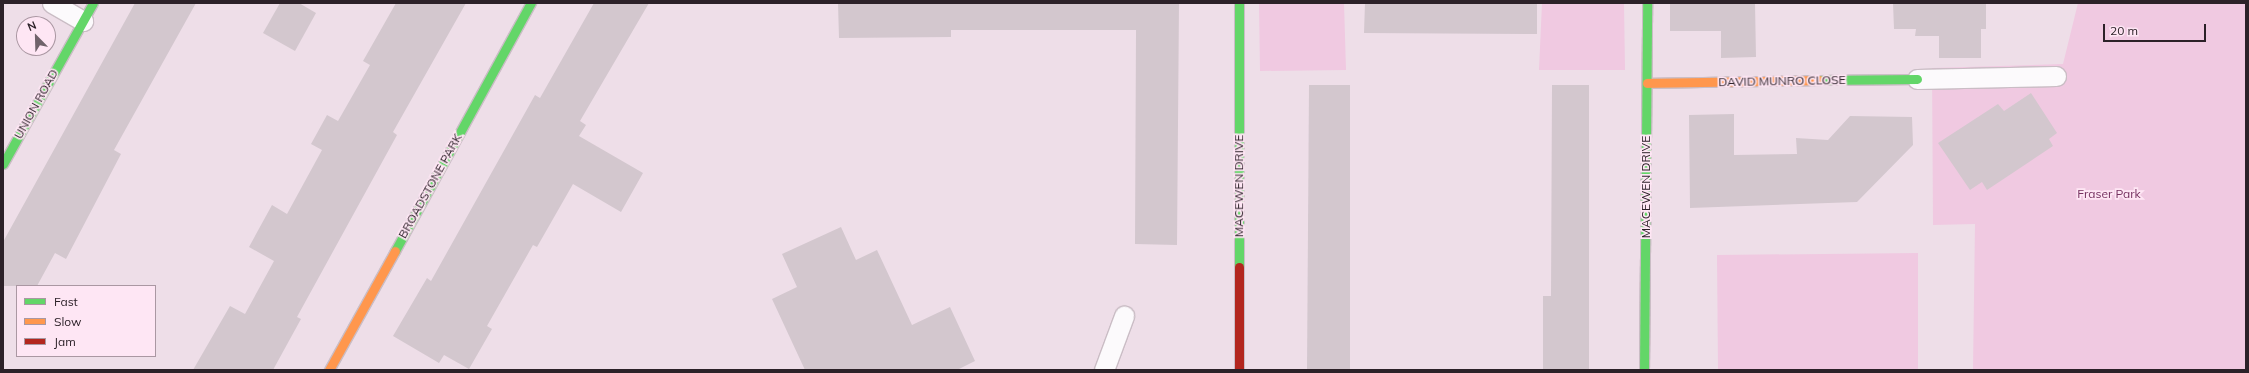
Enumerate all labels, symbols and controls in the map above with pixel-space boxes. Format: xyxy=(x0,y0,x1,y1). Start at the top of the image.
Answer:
north arrow xyxy=(16,16,56,56)
scale bar xyxy=(2105,16,2208,42)
text: N xyxy=(25,18,38,34)
text: 20 m xyxy=(2110,23,2138,38)
street label: UNION ROAD xyxy=(11,67,61,141)
street label: DAVID MUNRO CLOSE xyxy=(1718,73,1846,89)
street label: BROADSTONE PARK xyxy=(395,131,465,241)
street label: MACEWEN DRIVE xyxy=(1232,135,1246,237)
street label: MACEWEN DRIVE xyxy=(1639,136,1653,238)
park label: Fraser Park xyxy=(2077,187,2141,201)
legend xyxy=(16,285,156,357)
text: Fast xyxy=(54,294,78,309)
text: Slow xyxy=(54,314,82,329)
text: Jam xyxy=(54,334,76,349)

